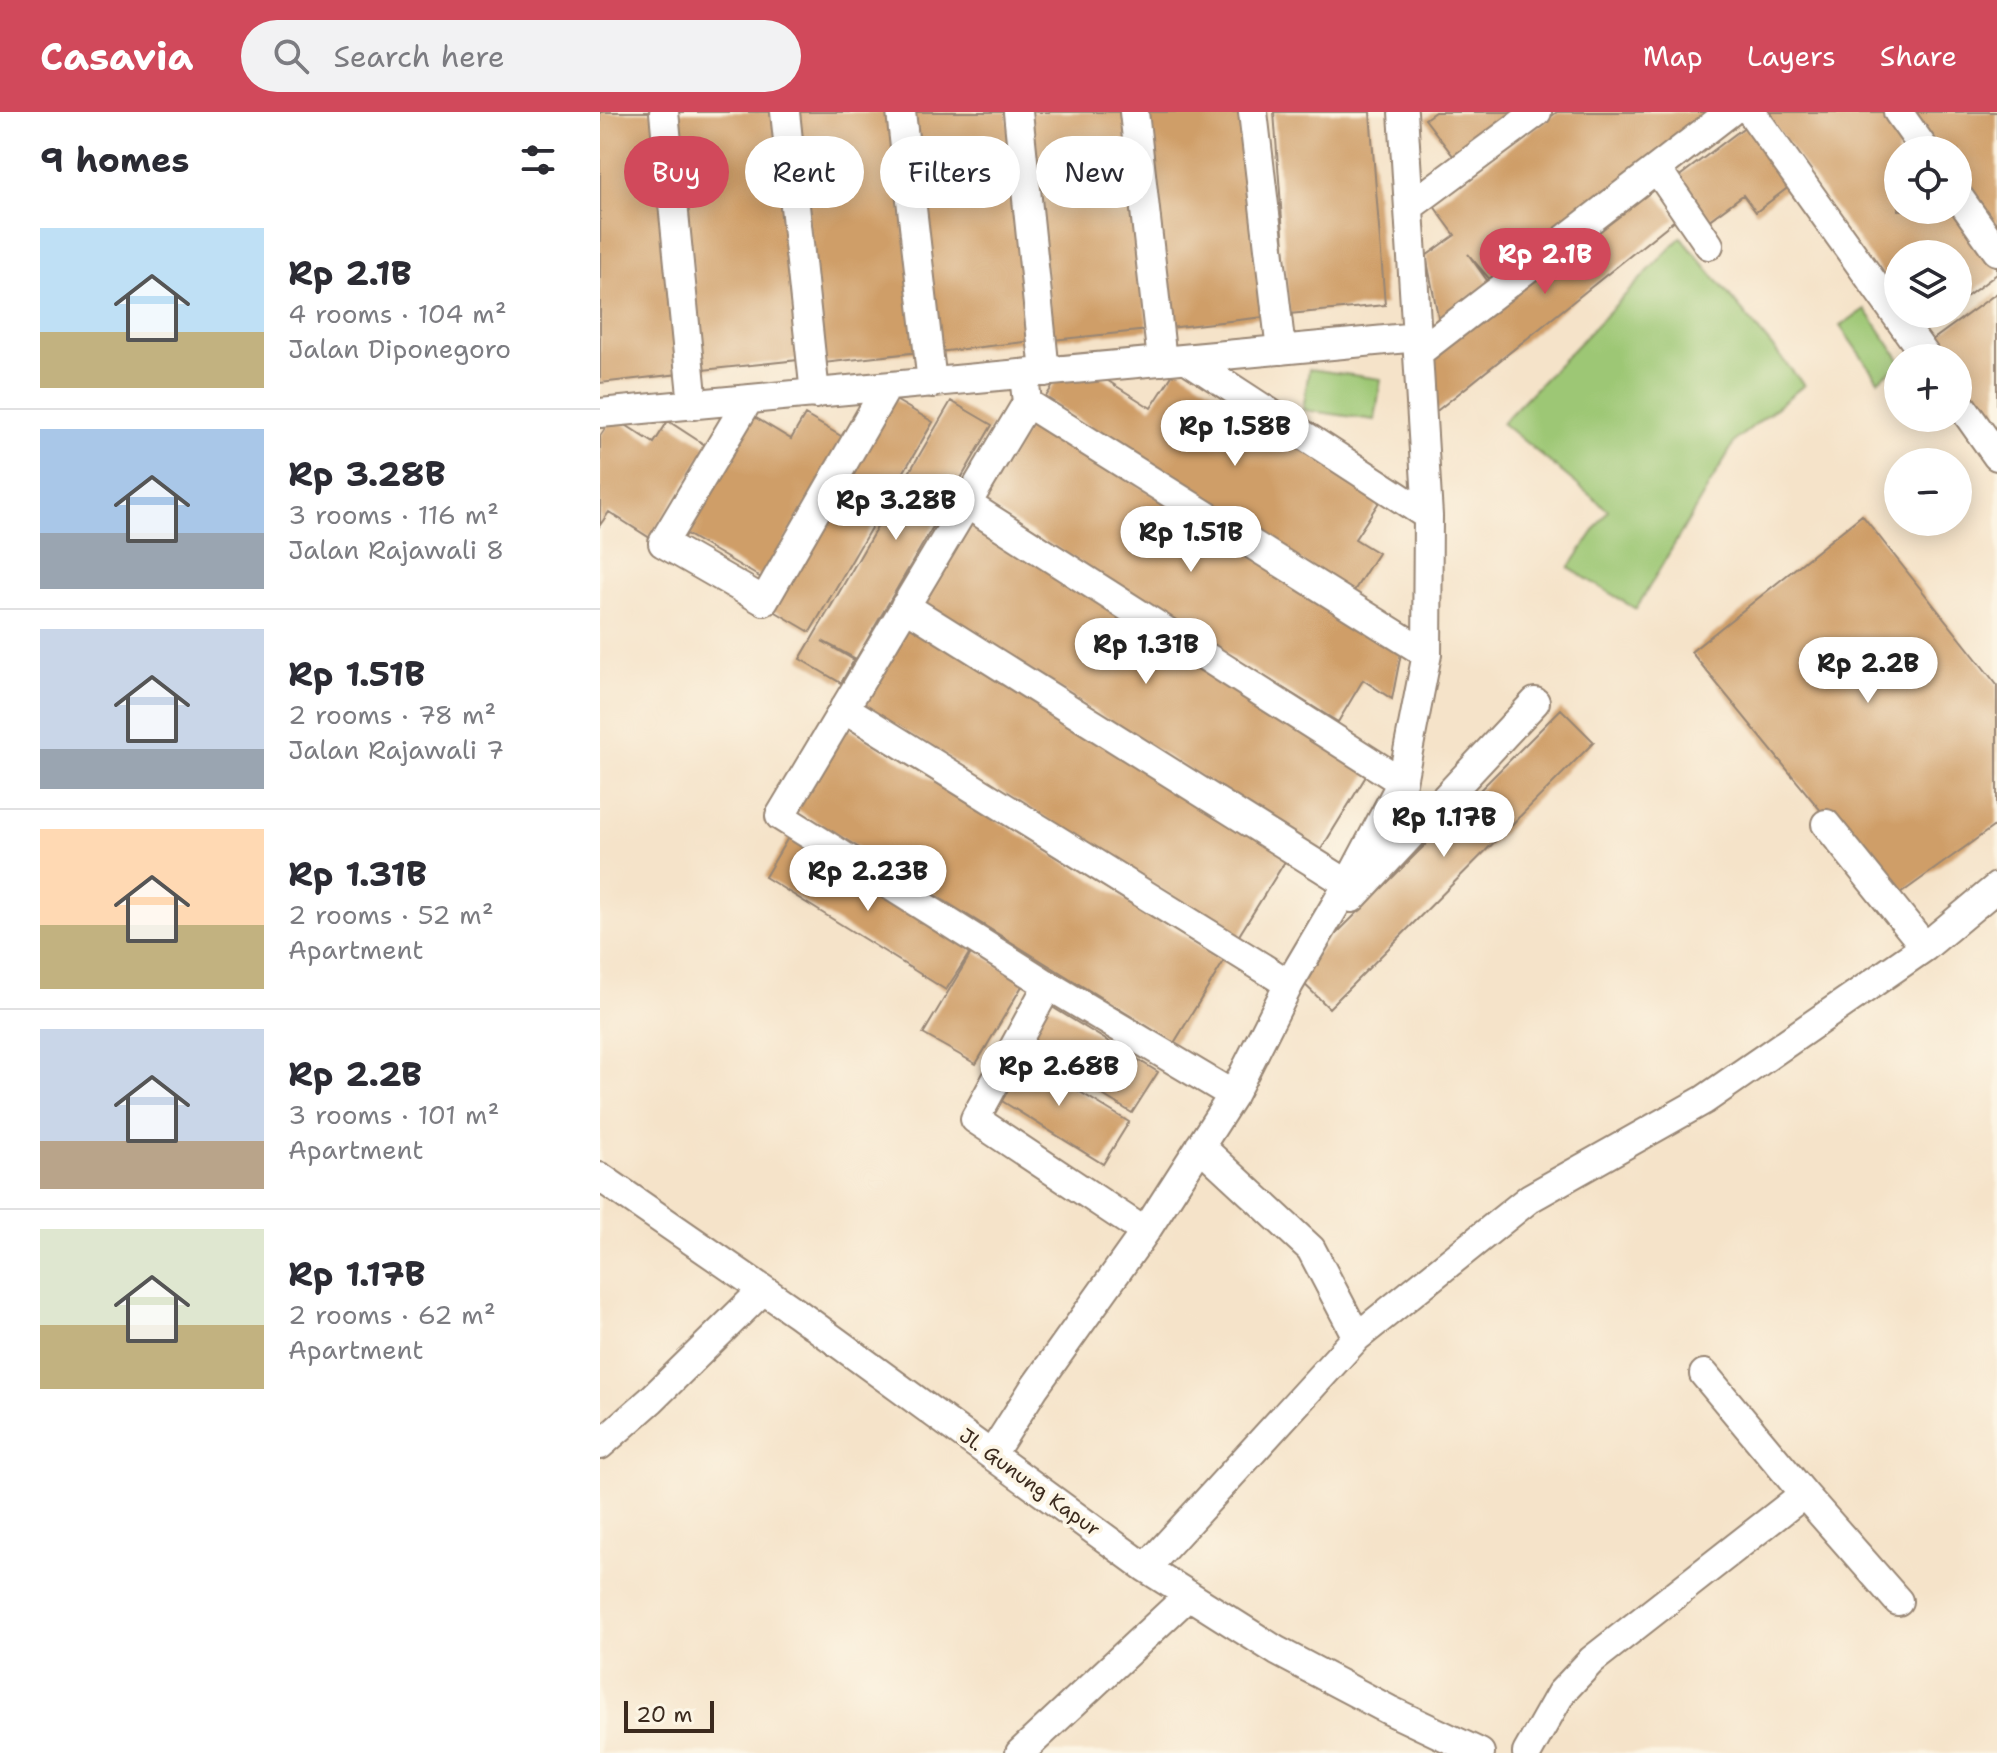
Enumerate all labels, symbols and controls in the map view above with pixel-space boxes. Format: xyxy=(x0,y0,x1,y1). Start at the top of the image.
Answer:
search box xyxy=(241,20,801,92)
text: Casavia xyxy=(40,31,193,82)
icon: search xyxy=(269,34,313,78)
text: Search here xyxy=(333,36,505,77)
text: Map xyxy=(1643,37,1703,75)
text: Layers xyxy=(1747,37,1836,75)
text: Share xyxy=(1880,37,1957,75)
chip: Buy xyxy=(624,136,729,208)
chip: Rent xyxy=(745,136,864,208)
chip: Filters xyxy=(880,136,1020,208)
chip: New xyxy=(1036,136,1153,208)
map controls xyxy=(1884,136,1972,536)
button: locate xyxy=(1884,136,1972,224)
text: 9 homes xyxy=(40,137,189,183)
icon: filters xyxy=(516,138,560,182)
pin: Rp 2.1B xyxy=(1471,228,1619,296)
text: Rp 2.1B xyxy=(1498,236,1592,271)
button: layers xyxy=(1884,240,1972,328)
text: Rp 2.1B xyxy=(288,250,412,296)
icon: home xyxy=(104,260,200,356)
text: 4 rooms · 104 m² xyxy=(288,296,507,331)
text: Jalan Diponegoro xyxy=(288,331,511,366)
button: + xyxy=(1884,344,1972,432)
pin: Rp 1.58B xyxy=(1152,400,1318,468)
text: Rp 1.58B xyxy=(1179,408,1291,443)
button: − xyxy=(1884,448,1972,536)
text: Rp 3.28B xyxy=(288,451,446,497)
icon: home xyxy=(104,461,200,557)
pin: Rp 3.28B xyxy=(813,474,979,542)
text: Rp 3.28B xyxy=(836,482,956,517)
text: 3 rooms · 116 m² xyxy=(288,497,499,532)
pin: Rp 1.51B xyxy=(1108,506,1274,574)
text: Rp 1.51B xyxy=(1138,514,1244,549)
text: Jalan Rajawali 8 xyxy=(288,532,504,567)
pin: Rp 1.31B xyxy=(1063,618,1229,686)
text: Rp 1.31B xyxy=(1093,626,1199,661)
pin: Rp 2.2B xyxy=(1794,637,1942,705)
text: Rp 2.2B xyxy=(1817,645,1919,680)
text: Rp 1.51B xyxy=(288,651,425,697)
icon: home xyxy=(104,661,200,757)
text: 2 rooms · 78 m² xyxy=(288,697,496,732)
text: Jalan Rajawali 7 xyxy=(288,732,504,767)
pin: Rp 1.17B xyxy=(1361,791,1527,859)
text: Rp 1.17B xyxy=(1391,799,1497,834)
pin: Rp 2.23B xyxy=(785,845,951,913)
text: Rp 1.31B xyxy=(288,851,427,897)
text: Rp 2.23B xyxy=(807,853,929,888)
icon: home xyxy=(104,861,200,957)
text: 2 rooms · 52 m² xyxy=(288,897,494,932)
text: Apartment xyxy=(288,932,424,967)
pin: Rp 2.68B xyxy=(976,1040,1142,1108)
text: Rp 2.68B xyxy=(999,1048,1120,1083)
text: Rp 2.2B xyxy=(288,1051,422,1097)
icon: home xyxy=(104,1061,200,1157)
text: 3 rooms · 101 m² xyxy=(288,1097,499,1132)
text: Apartment xyxy=(288,1132,424,1167)
text: Rp 1.17B xyxy=(288,1251,426,1297)
icon: home xyxy=(104,1261,200,1357)
text: 2 rooms · 62 m² xyxy=(288,1297,496,1332)
text: Apartment xyxy=(288,1332,424,1367)
street label: Jl. Gunung Kapur xyxy=(954,1422,1106,1542)
scale bar xyxy=(624,1697,714,1733)
text: 20 m xyxy=(636,1700,693,1729)

